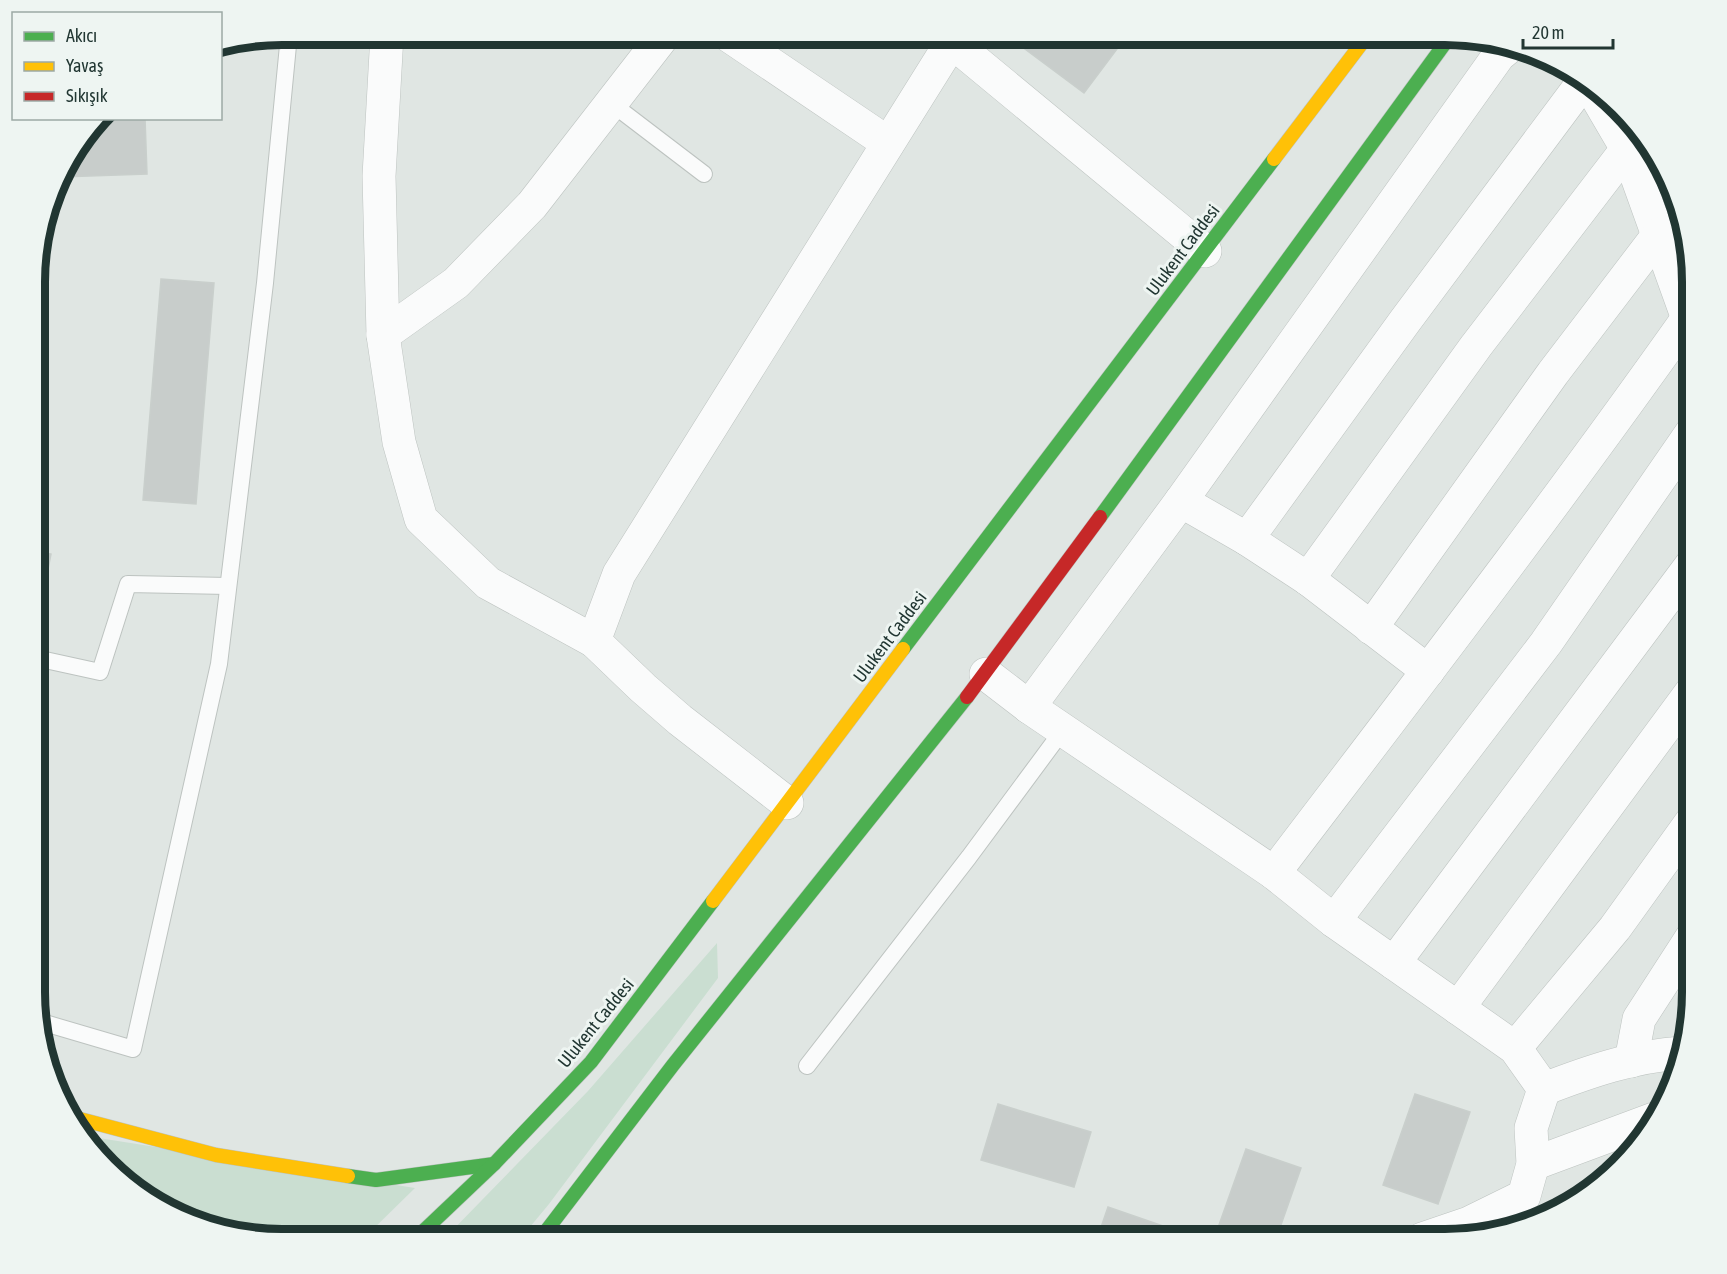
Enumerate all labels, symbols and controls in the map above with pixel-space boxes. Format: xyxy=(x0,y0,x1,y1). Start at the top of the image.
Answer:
legend xyxy=(12,12,222,120)
scale bar xyxy=(1523,12,1613,50)
text: 20 m xyxy=(1532,22,1564,43)
text: Akıcı xyxy=(66,25,97,46)
text: Yavaş xyxy=(66,55,103,76)
text: Sıkışık xyxy=(66,85,108,106)
street label: Ulukent Caddesi xyxy=(1142,200,1224,299)
street label: Ulukent Caddesi xyxy=(849,587,931,686)
street label: Ulukent Caddesi xyxy=(553,974,638,1071)

